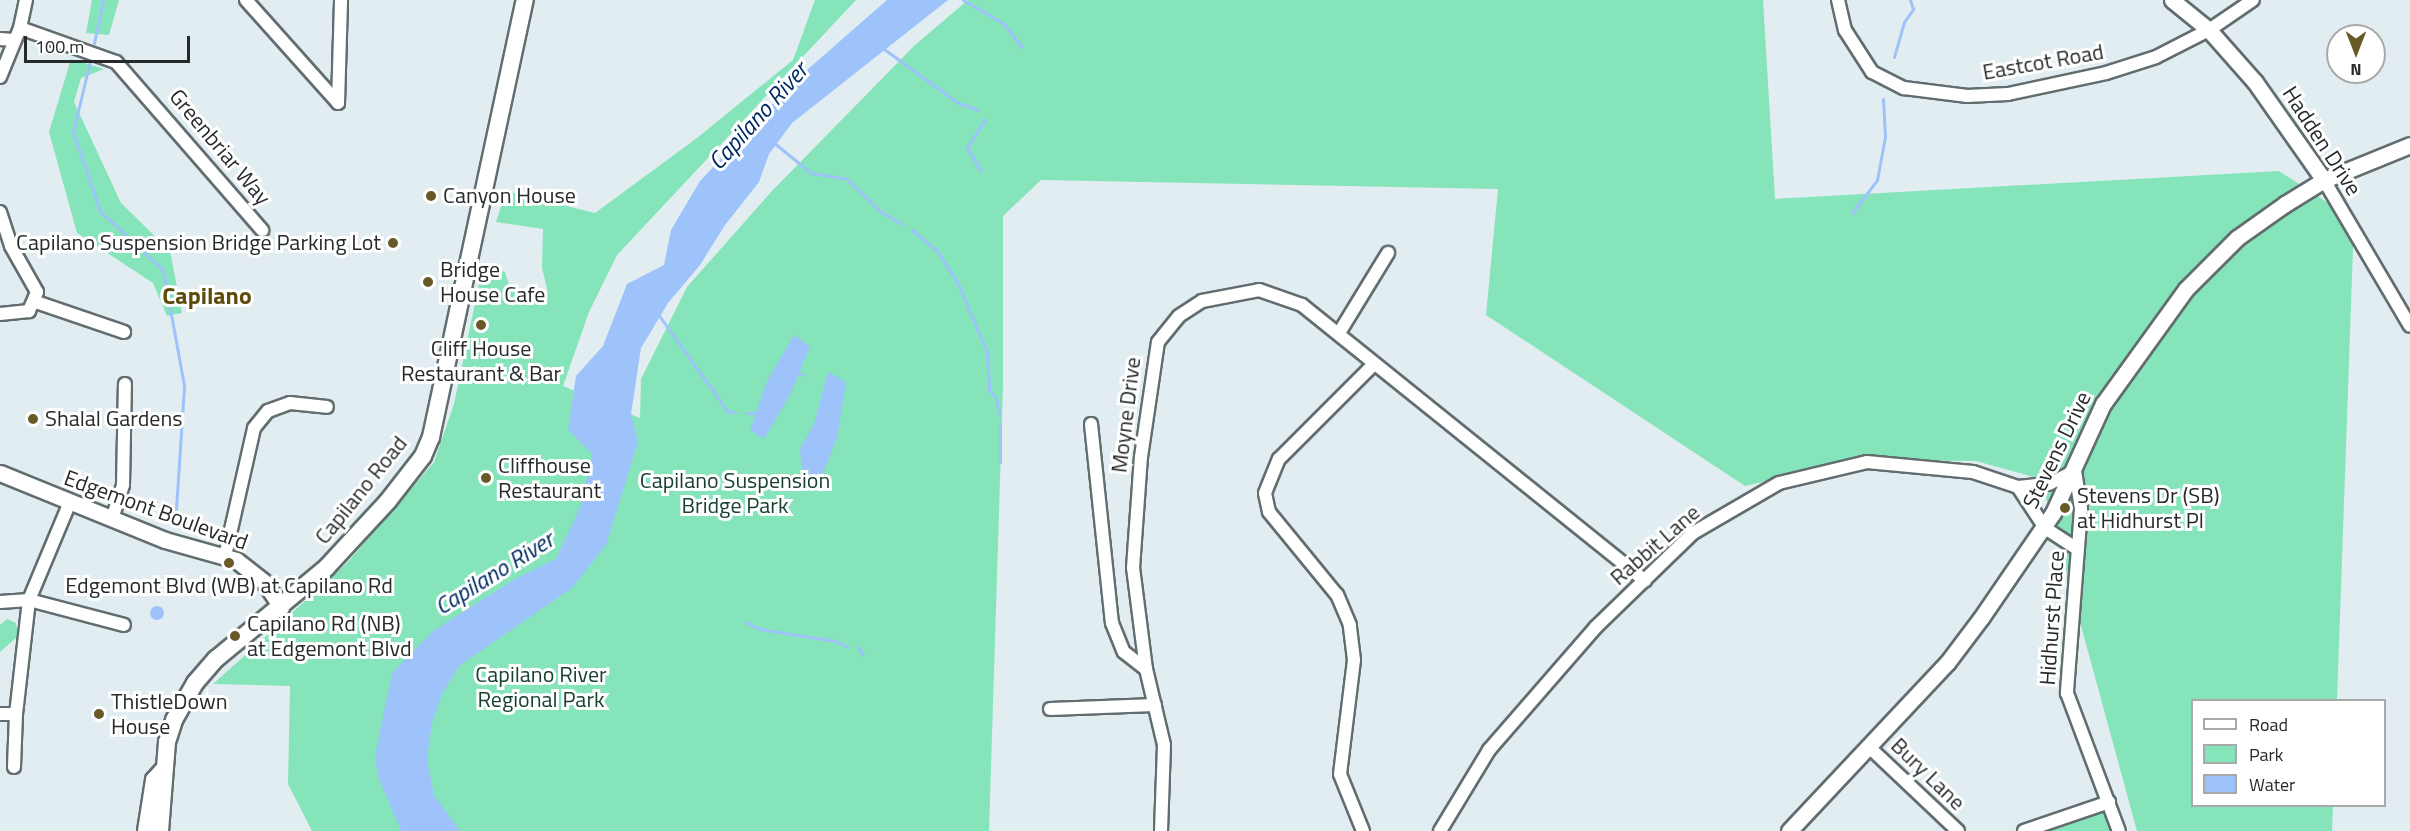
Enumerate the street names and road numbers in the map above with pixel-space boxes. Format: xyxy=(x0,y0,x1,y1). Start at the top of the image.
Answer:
street label: Eastcot Road xyxy=(1980,38,2106,86)
street label: Hadden Drive xyxy=(2277,81,2367,201)
street label: Greenbriar Way xyxy=(164,84,276,210)
street label: Moyne Drive xyxy=(1106,356,1146,474)
street label: Stevens Drive xyxy=(2017,387,2097,513)
street label: Capilano Road xyxy=(309,431,413,549)
street label: Edgemont Boulevard xyxy=(61,464,251,556)
street label: Rabbit Lane xyxy=(1605,499,1705,591)
street label: Hidhurst Place xyxy=(2034,550,2070,686)
street label: Bury Lane xyxy=(1885,732,1971,816)

